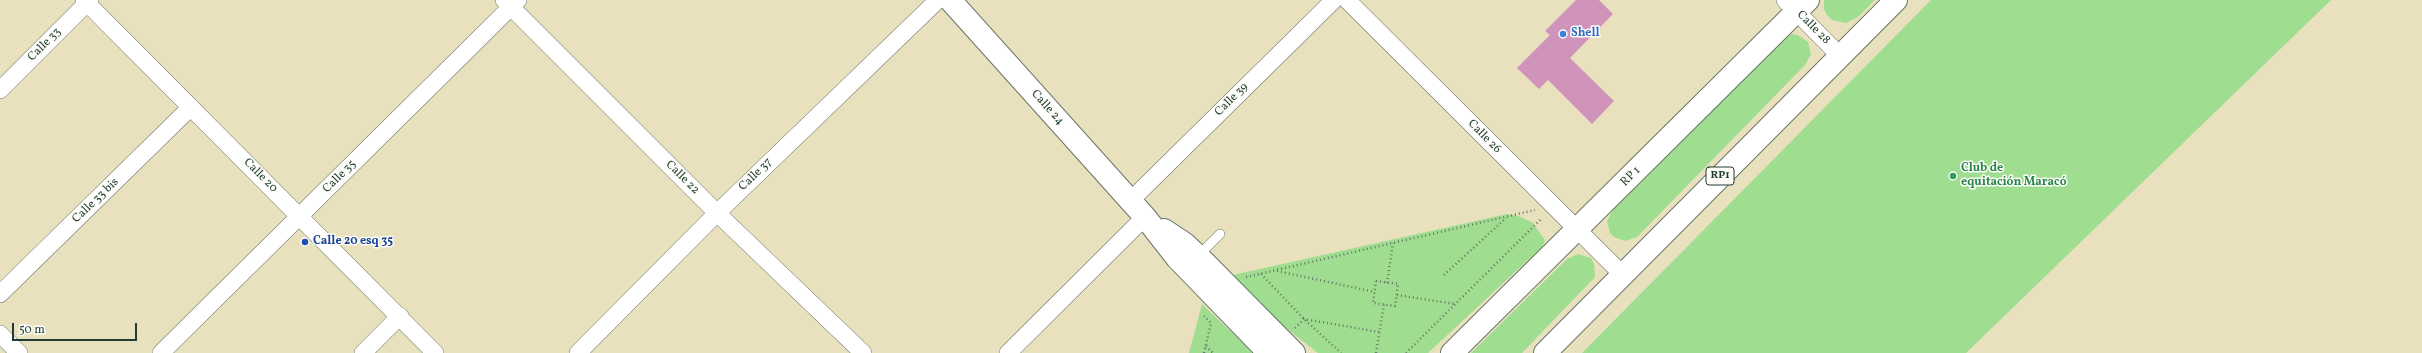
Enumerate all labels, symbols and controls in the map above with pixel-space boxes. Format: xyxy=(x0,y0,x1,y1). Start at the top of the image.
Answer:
street label: Calle 28 xyxy=(1793,8,1833,48)
street label: Calle 33 xyxy=(25,25,65,65)
place label: Shell xyxy=(1571,27,1600,41)
marker: Shell xyxy=(1558,29,1568,39)
street label: Calle 39 xyxy=(1212,80,1252,120)
street label: Calle 24 xyxy=(1027,87,1067,129)
street label: Calle 26 xyxy=(1464,117,1504,157)
street label: Calle 20 xyxy=(240,156,280,196)
street label: Calle 37 xyxy=(736,156,776,194)
street label: Calle 35 xyxy=(320,157,360,197)
street label: Calle 22 xyxy=(662,158,702,198)
place label: Club de equitación Maracó xyxy=(1961,162,2067,190)
street label: RP 1 xyxy=(1618,164,1644,190)
road number: RP1 xyxy=(1706,167,1734,185)
marker: Club de equitación Maracó xyxy=(1948,171,1958,181)
street label: Calle 33 bis xyxy=(70,175,122,227)
place label: Calle 20 esq 35 xyxy=(313,235,393,249)
marker: Calle 20 esq 35 xyxy=(300,237,310,247)
scale bar xyxy=(14,315,139,341)
text: 50 m xyxy=(19,322,45,338)

